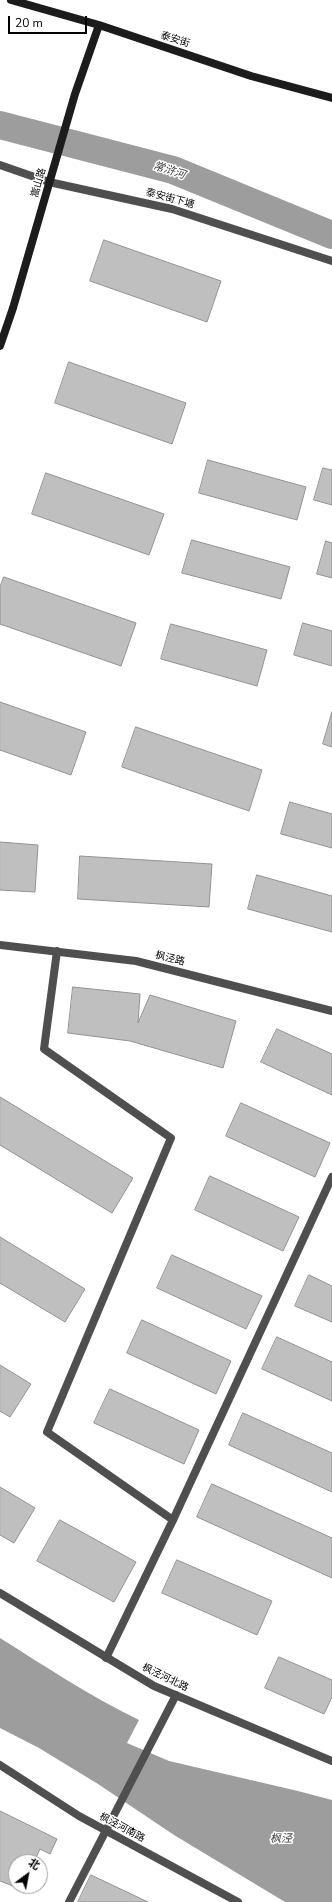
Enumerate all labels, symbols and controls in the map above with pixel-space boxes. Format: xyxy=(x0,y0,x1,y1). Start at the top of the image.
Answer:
scale bar xyxy=(10,8,89,34)
text: 20 m xyxy=(15,15,43,31)
street label: 泰安街 xyxy=(159,30,191,50)
water label: 常浒河 xyxy=(151,160,187,182)
street label: 嵩山路 xyxy=(29,167,49,199)
street label: 泰安街下塘 xyxy=(144,187,196,211)
street label: 枫泾路 xyxy=(154,950,186,968)
street label: 枫泾河北路 xyxy=(140,1662,190,1694)
street label: 枫泾河南路 xyxy=(97,1811,147,1845)
water label: 枫泾 xyxy=(270,1832,292,1846)
north arrow xyxy=(8,1854,48,1894)
text: 北 xyxy=(25,1855,43,1874)

